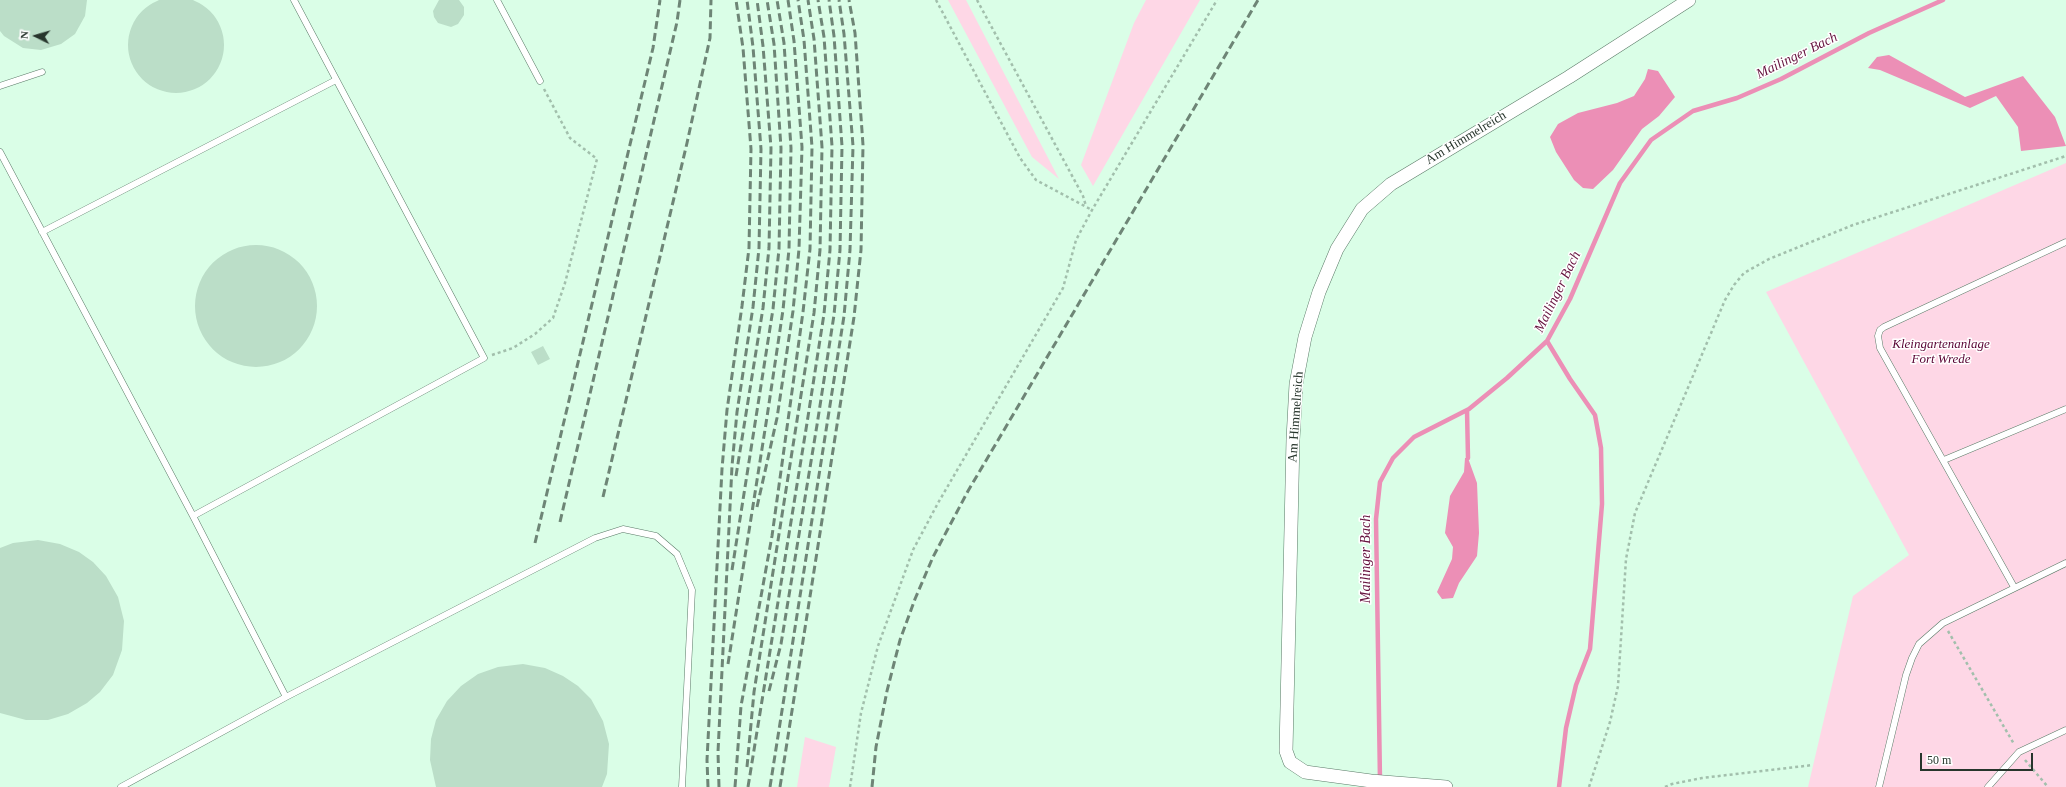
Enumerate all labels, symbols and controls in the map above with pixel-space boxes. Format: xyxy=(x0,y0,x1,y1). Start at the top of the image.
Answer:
north arrow xyxy=(16,16,56,56)
water label: Mailinger Bach xyxy=(1754,29,1840,83)
text: N xyxy=(18,30,30,39)
street label: Am Himmelreich xyxy=(1423,108,1509,168)
water label: Mailinger Bach xyxy=(1531,249,1585,335)
park label: Kleingartenanlage Fort Wrede xyxy=(1892,337,1990,368)
street label: Am Himmelreich xyxy=(1285,371,1307,463)
water label: Mailinger Bach xyxy=(1358,515,1374,603)
scale bar xyxy=(1922,745,2035,771)
text: 50 m xyxy=(1927,753,1951,767)

